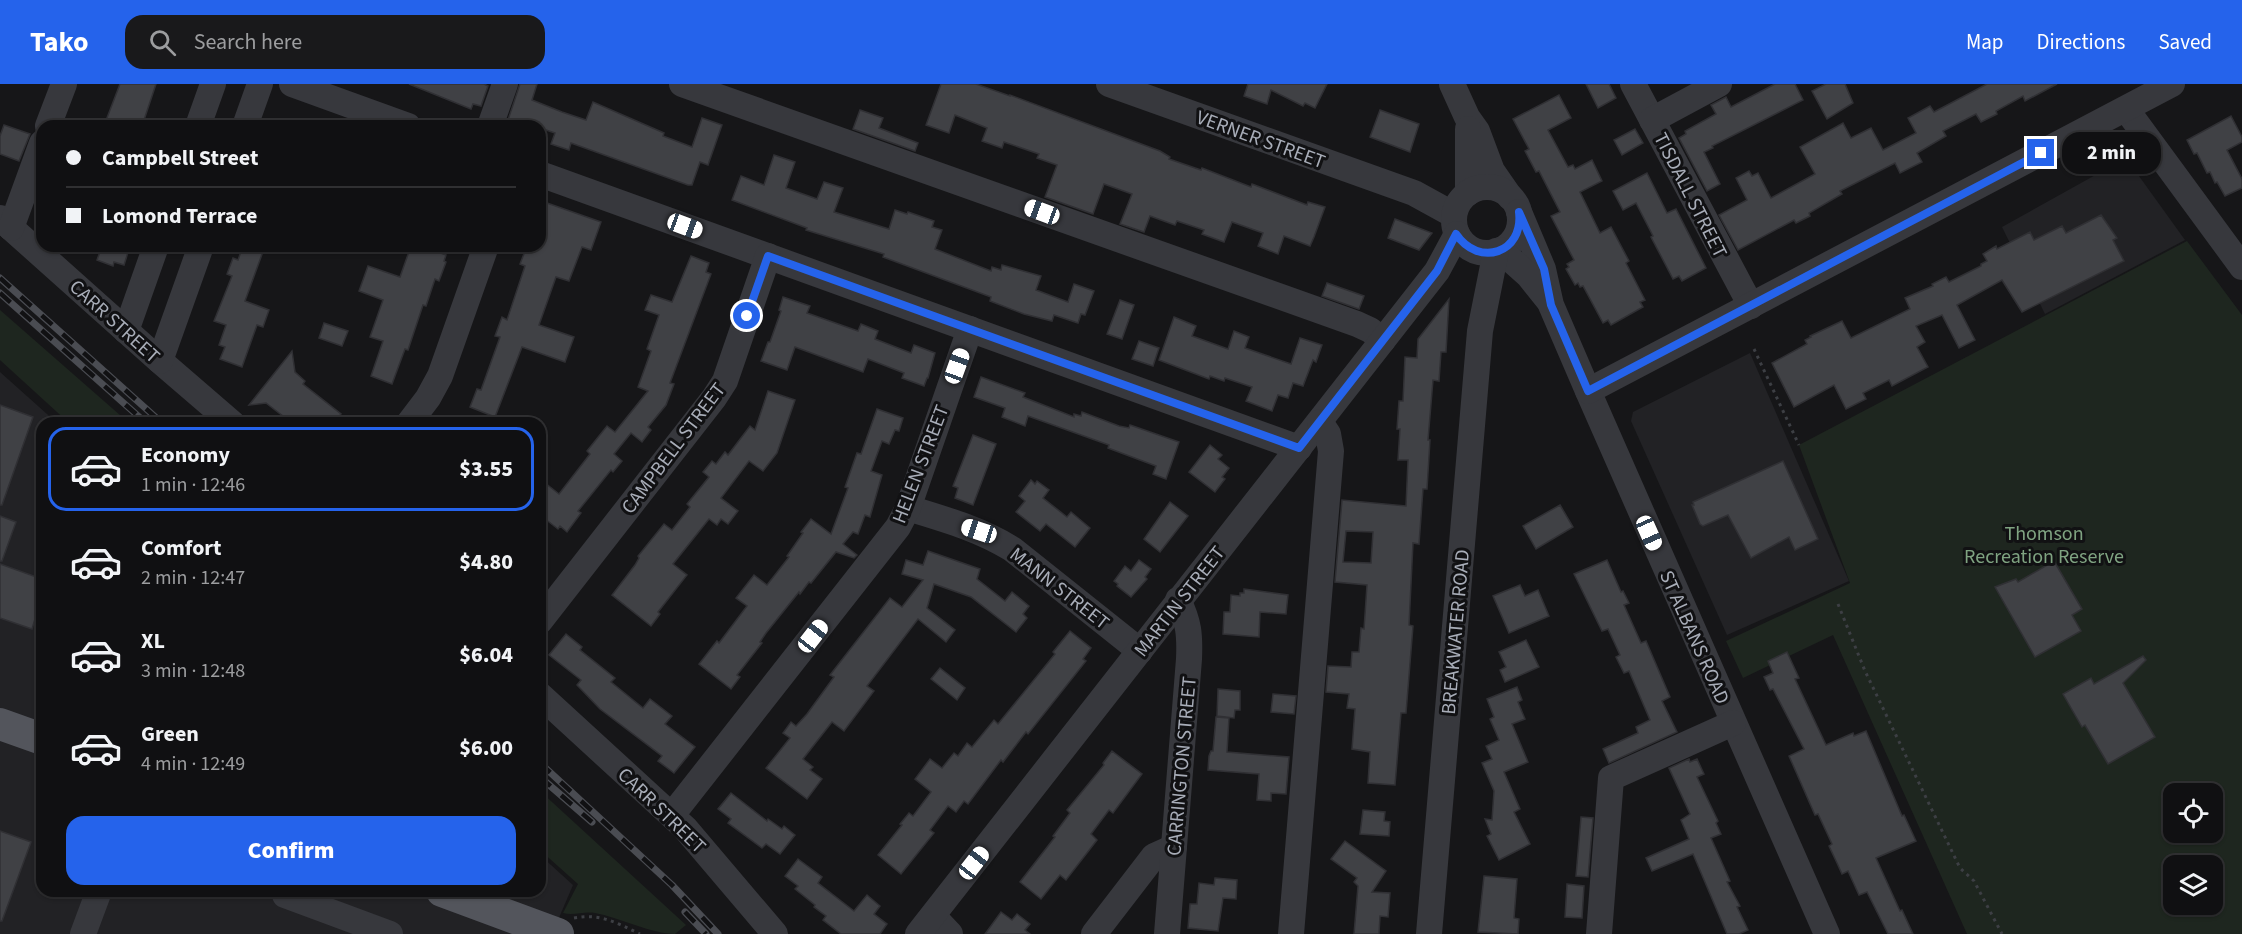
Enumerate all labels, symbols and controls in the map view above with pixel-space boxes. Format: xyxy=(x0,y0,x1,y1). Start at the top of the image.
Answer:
search box xyxy=(125,15,545,69)
text: Tako xyxy=(30,22,89,62)
icon: search xyxy=(146,26,179,59)
text: Search here xyxy=(194,26,302,58)
text: Map xyxy=(1966,27,2004,57)
text: Directions xyxy=(2037,27,2125,57)
text: Saved xyxy=(2158,27,2212,57)
street label: VERNER STREET xyxy=(1192,104,1329,176)
street label: TISDALL STREET xyxy=(1646,128,1734,263)
callout: 2 min xyxy=(2062,132,2161,174)
route end xyxy=(2027,139,2054,166)
text: 2 min xyxy=(2087,139,2136,167)
text: Campbell Street xyxy=(102,142,258,174)
car xyxy=(1022,197,1062,227)
text: Lomond Terrace xyxy=(102,200,257,232)
car xyxy=(665,211,705,241)
street label: CARR STREET xyxy=(63,273,166,370)
route start xyxy=(733,302,760,329)
car xyxy=(942,346,972,386)
street label: CAMPBELL STREET xyxy=(615,377,733,520)
street label: HELEN STREET xyxy=(885,401,956,528)
text: Economy xyxy=(141,439,230,471)
icon: car xyxy=(69,442,123,496)
text: $3.55 xyxy=(459,453,513,485)
text: 1 min · 12:46 xyxy=(141,471,245,499)
car xyxy=(1633,513,1665,553)
car xyxy=(959,517,999,545)
park label: Thomson Recreation Reserve xyxy=(1964,520,2124,571)
text: Comfort xyxy=(141,532,222,564)
icon: car xyxy=(69,535,123,589)
street label: MARTIN STREET xyxy=(1128,540,1232,663)
street label: MANN STREET xyxy=(1004,541,1115,637)
text: $4.80 xyxy=(459,546,513,578)
street label: BREAKWATER ROAD xyxy=(1435,548,1477,716)
text: 2 min · 12:47 xyxy=(141,564,245,592)
street label: ST ALBANS ROAD xyxy=(1652,566,1736,709)
car xyxy=(795,616,831,656)
text: XL xyxy=(141,625,165,657)
icon: car xyxy=(69,628,123,682)
text: $6.04 xyxy=(459,639,513,671)
text: 3 min · 12:48 xyxy=(141,657,245,685)
street label: CARRINGTON STREET xyxy=(1160,675,1204,857)
text: Green xyxy=(141,718,199,750)
icon: car xyxy=(69,721,123,775)
text: $6.00 xyxy=(459,732,513,764)
text: 4 min · 12:49 xyxy=(141,750,245,778)
street label: CARR STREET xyxy=(611,761,712,860)
map controls xyxy=(2163,783,2223,915)
button: locate xyxy=(2163,783,2223,843)
button: Confirm xyxy=(66,816,516,885)
car xyxy=(956,843,992,883)
button: layers xyxy=(2163,855,2223,915)

